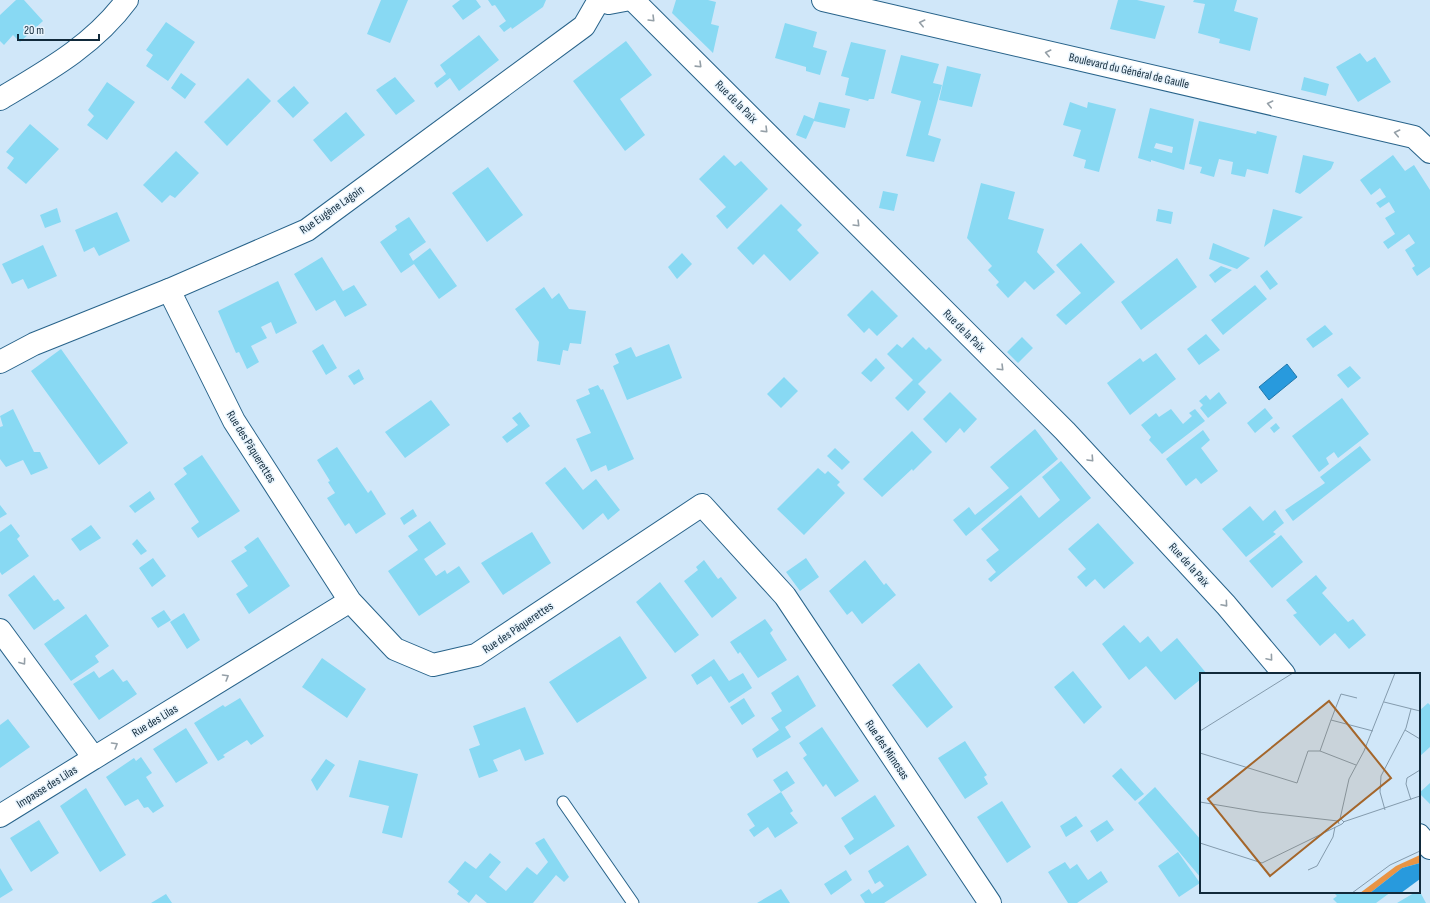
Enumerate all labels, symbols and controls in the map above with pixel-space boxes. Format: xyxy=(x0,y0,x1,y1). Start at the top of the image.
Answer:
one-way arrow xyxy=(647,14,655,22)
scale bar xyxy=(18,16,99,42)
one-way arrow xyxy=(918,19,925,28)
text: 20 m xyxy=(24,23,44,38)
one-way arrow xyxy=(1045,49,1051,57)
street label: Boulevard du Général de Gaulle xyxy=(1067,50,1191,92)
one-way arrow xyxy=(694,60,702,68)
street label: Rue de la Paix xyxy=(712,78,761,127)
one-way arrow xyxy=(1267,101,1273,109)
one-way arrow xyxy=(760,126,768,133)
one-way arrow xyxy=(1394,130,1400,138)
street label: Rue Eugène Lagoin xyxy=(297,182,367,238)
one-way arrow xyxy=(852,219,860,226)
street label: Rue de la Paix xyxy=(940,307,989,356)
one-way arrow xyxy=(996,363,1004,371)
street label: Rue des Pâquerettes xyxy=(223,408,279,486)
one-way arrow xyxy=(1086,455,1093,462)
street label: Rue de la Paix xyxy=(1165,540,1213,590)
street label: Rue des Pâquerettes xyxy=(480,599,556,657)
one-way arrow xyxy=(1220,600,1227,607)
one-way arrow xyxy=(1266,653,1273,661)
one-way arrow xyxy=(18,658,26,665)
inset map xyxy=(1200,673,1420,893)
one-way arrow xyxy=(222,675,229,682)
street label: Rue des Lilas xyxy=(129,701,181,741)
street label: Rue des Mimosas xyxy=(862,717,912,783)
one-way arrow xyxy=(111,742,118,750)
street label: Impasse des Lilas xyxy=(14,762,80,812)

